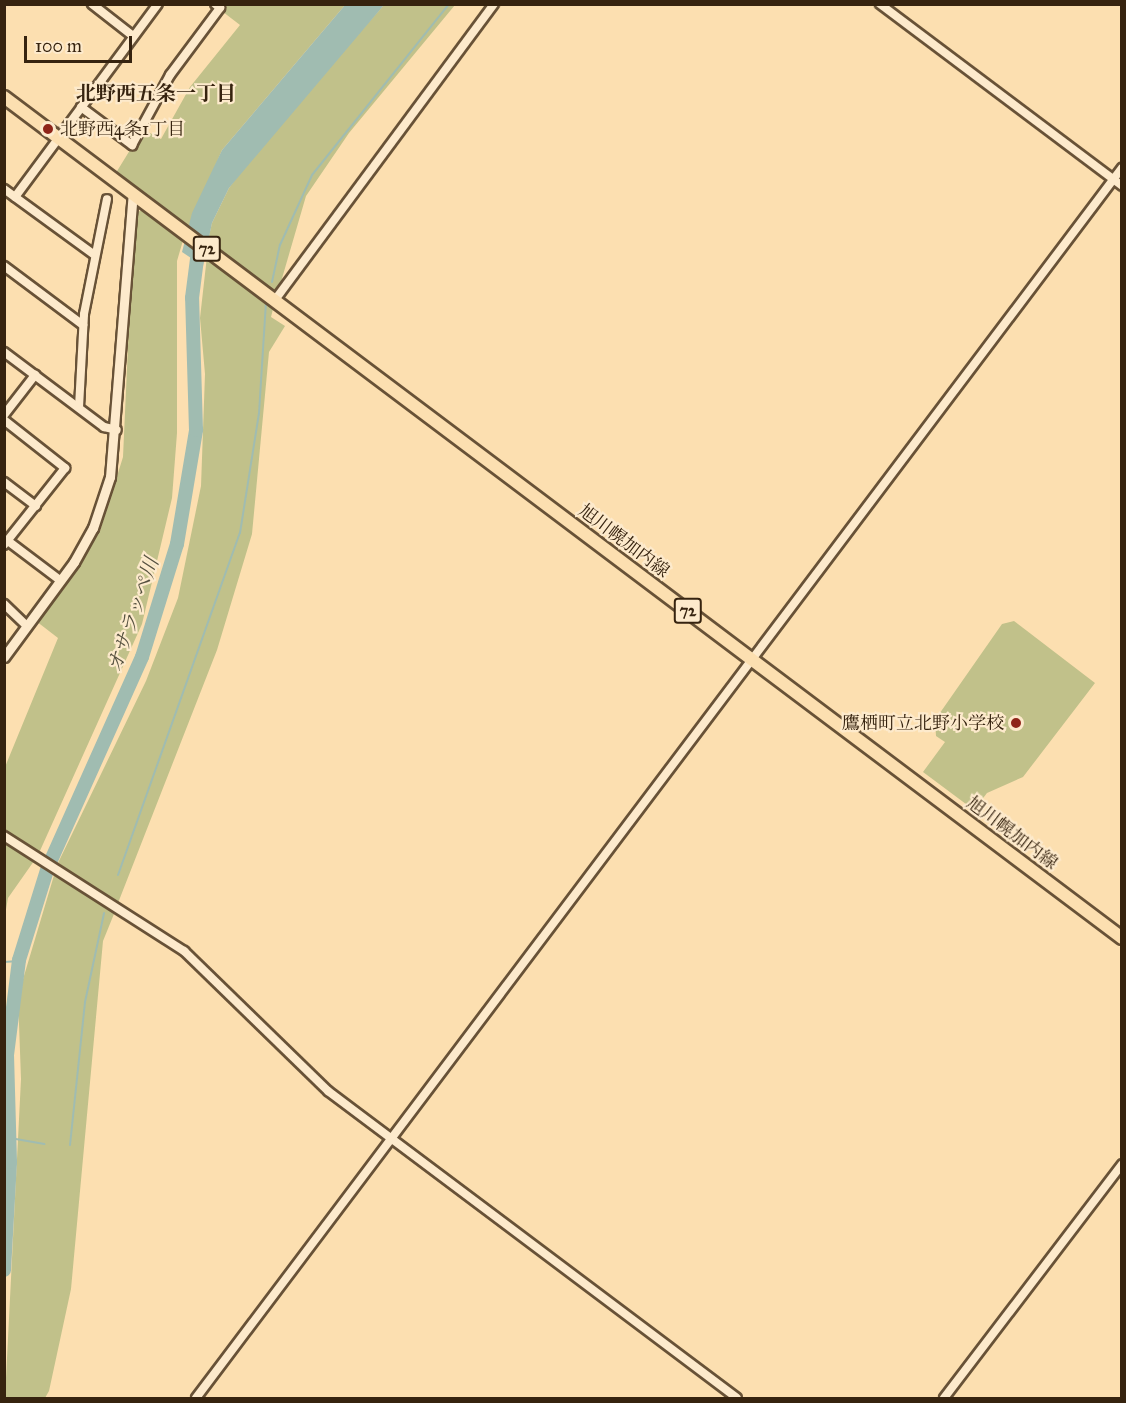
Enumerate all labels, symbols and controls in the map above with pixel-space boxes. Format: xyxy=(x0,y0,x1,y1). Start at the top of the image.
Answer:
scale bar xyxy=(27,24,135,62)
text: 100 m xyxy=(35,35,82,57)
district label: 北野西五条一丁目 xyxy=(76,81,236,105)
place label: 北野西4条1丁目 xyxy=(60,118,185,140)
marker: 北野西4条1丁目 xyxy=(41,122,55,136)
road number: 72 xyxy=(192,236,222,262)
street label: 旭川幌加内線 xyxy=(574,500,674,582)
water label: オサラッペ川 xyxy=(102,554,164,676)
road number: 72 xyxy=(673,598,703,624)
place label: 鷹栖町立北野小学校 xyxy=(842,712,1004,734)
marker: 鷹栖町立北野小学校 xyxy=(1009,716,1023,730)
street label: 旭川幌加内線 xyxy=(962,792,1062,874)

